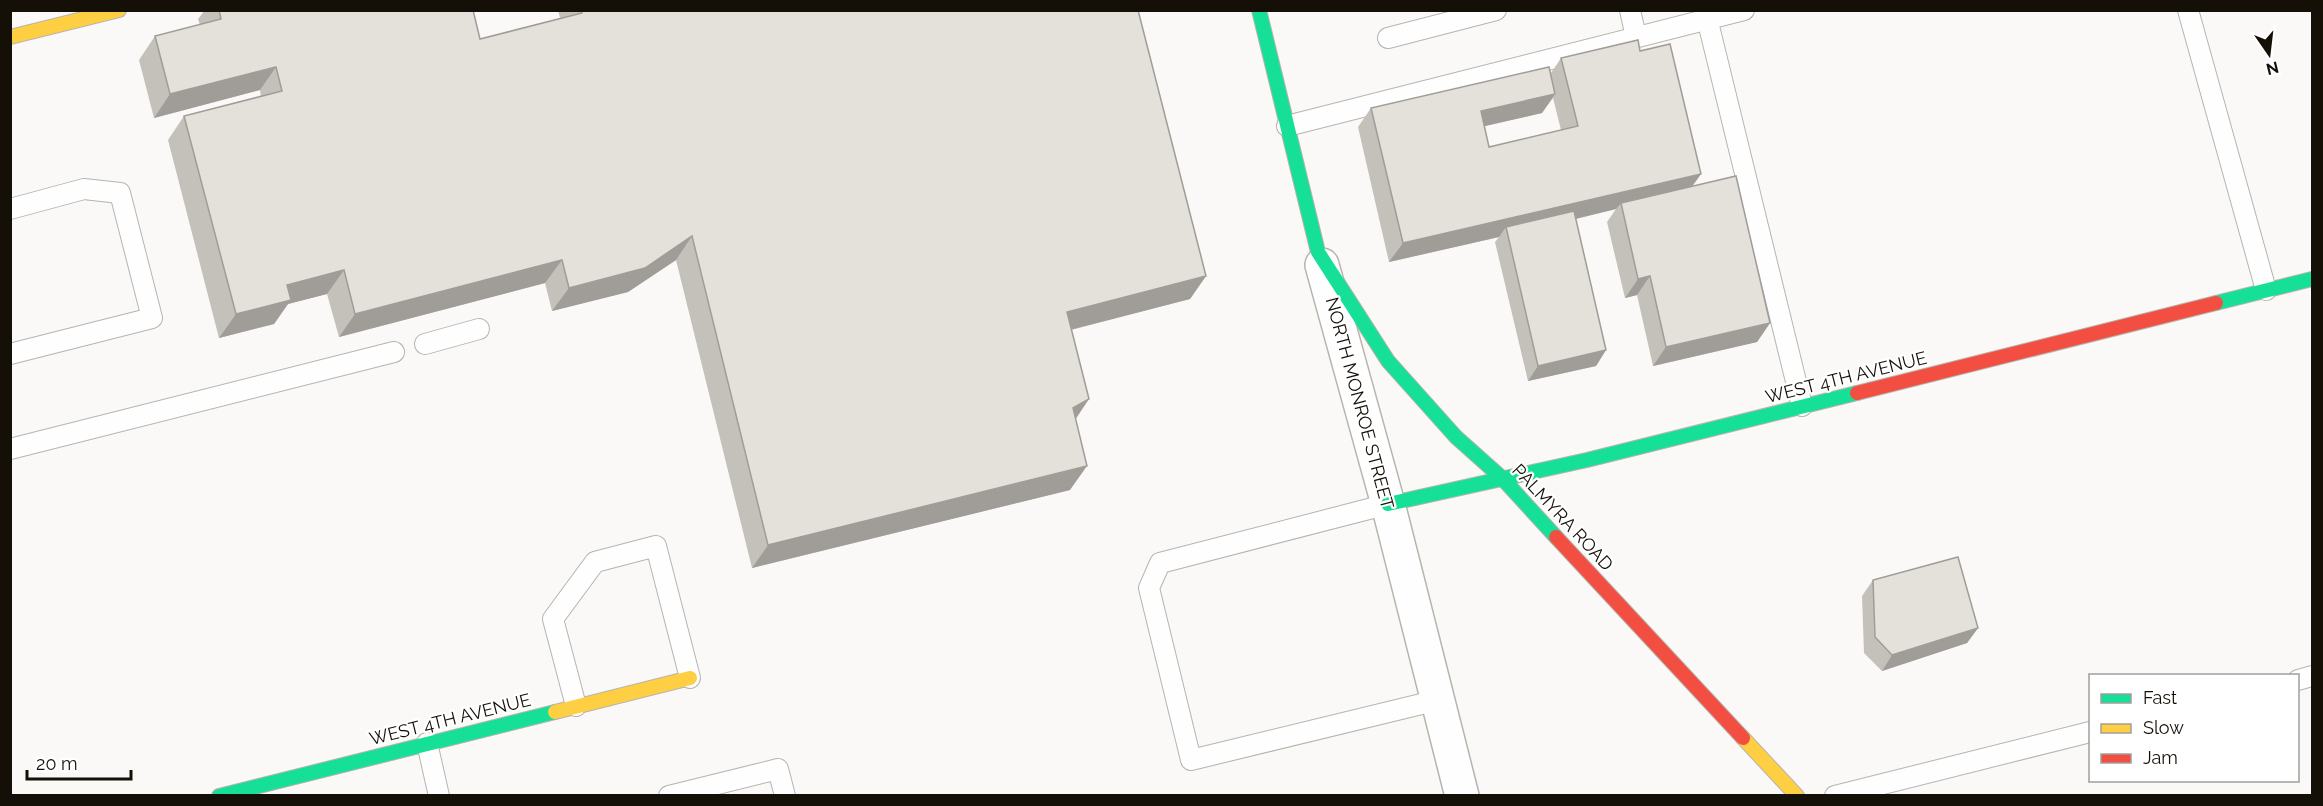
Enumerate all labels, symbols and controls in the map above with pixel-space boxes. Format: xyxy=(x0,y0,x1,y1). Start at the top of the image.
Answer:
north arrow xyxy=(2239,24,2299,84)
text: N xyxy=(2264,57,2281,79)
street label: NORTH MONROE STREET xyxy=(1322,295,1398,511)
street label: WEST 4TH AVENUE xyxy=(1763,347,1929,407)
street label: PALMYRA ROAD xyxy=(1508,459,1618,575)
legend xyxy=(2089,674,2299,782)
text: Fast xyxy=(2143,687,2177,708)
street label: WEST 4TH AVENUE xyxy=(367,689,533,749)
text: Slow xyxy=(2143,717,2184,738)
scale bar xyxy=(27,743,130,781)
text: Jam xyxy=(2143,747,2178,768)
text: 20 m xyxy=(36,753,78,774)

